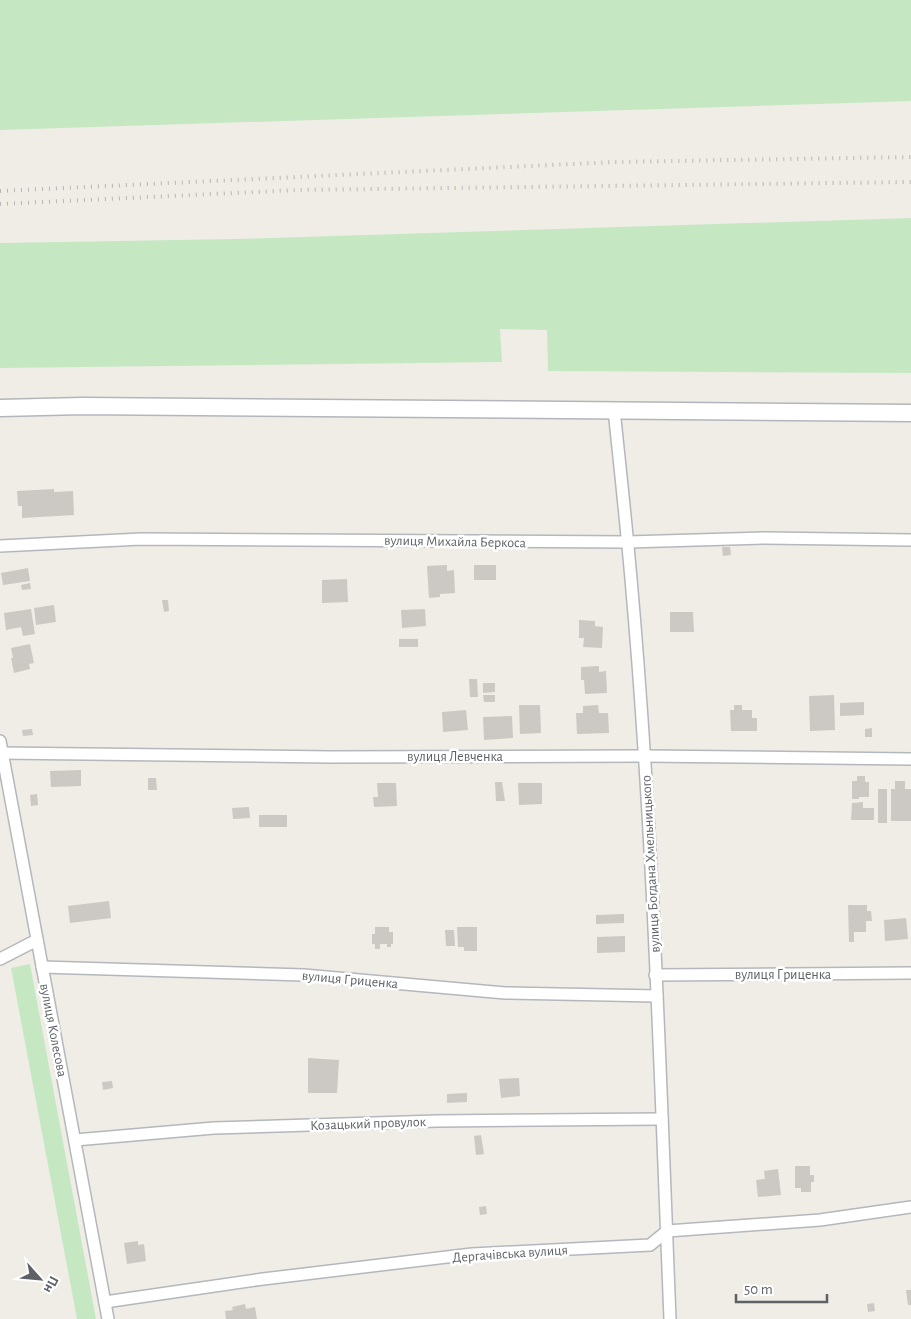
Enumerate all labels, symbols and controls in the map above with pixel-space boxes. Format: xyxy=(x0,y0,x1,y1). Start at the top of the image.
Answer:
street label: вулиця Михайла Беркоса xyxy=(384,534,527,550)
street label: вулиця Левченка xyxy=(407,750,504,764)
street label: вулиця Богдана Хмельницького xyxy=(639,775,663,953)
street label: вулиця Гриценка xyxy=(735,968,832,982)
street label: вулиця Гриценка xyxy=(301,969,399,991)
street label: вулиця Колесова xyxy=(37,982,69,1079)
street label: Козацький провулок xyxy=(310,1115,427,1133)
street label: Дергачівська вулиця xyxy=(452,1243,568,1265)
north arrow xyxy=(15,1254,65,1304)
scale bar xyxy=(736,1272,827,1304)
text: Пн xyxy=(41,1274,61,1295)
text: 50 m xyxy=(744,1282,773,1297)

